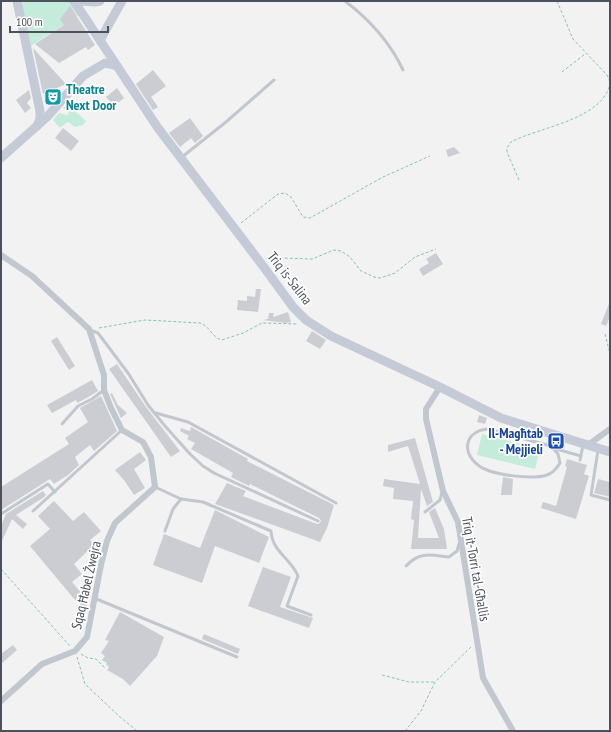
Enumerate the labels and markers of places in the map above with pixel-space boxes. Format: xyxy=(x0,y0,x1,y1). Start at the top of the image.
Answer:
place label: Theatre Next Door xyxy=(66,80,117,114)
theatre icon: Theatre Next Door xyxy=(43,87,63,107)
place label: Il-Magħtab - Mejjieli xyxy=(488,424,543,458)
bus stop icon: Il-Magħtab - Mejjieli xyxy=(546,431,566,451)

